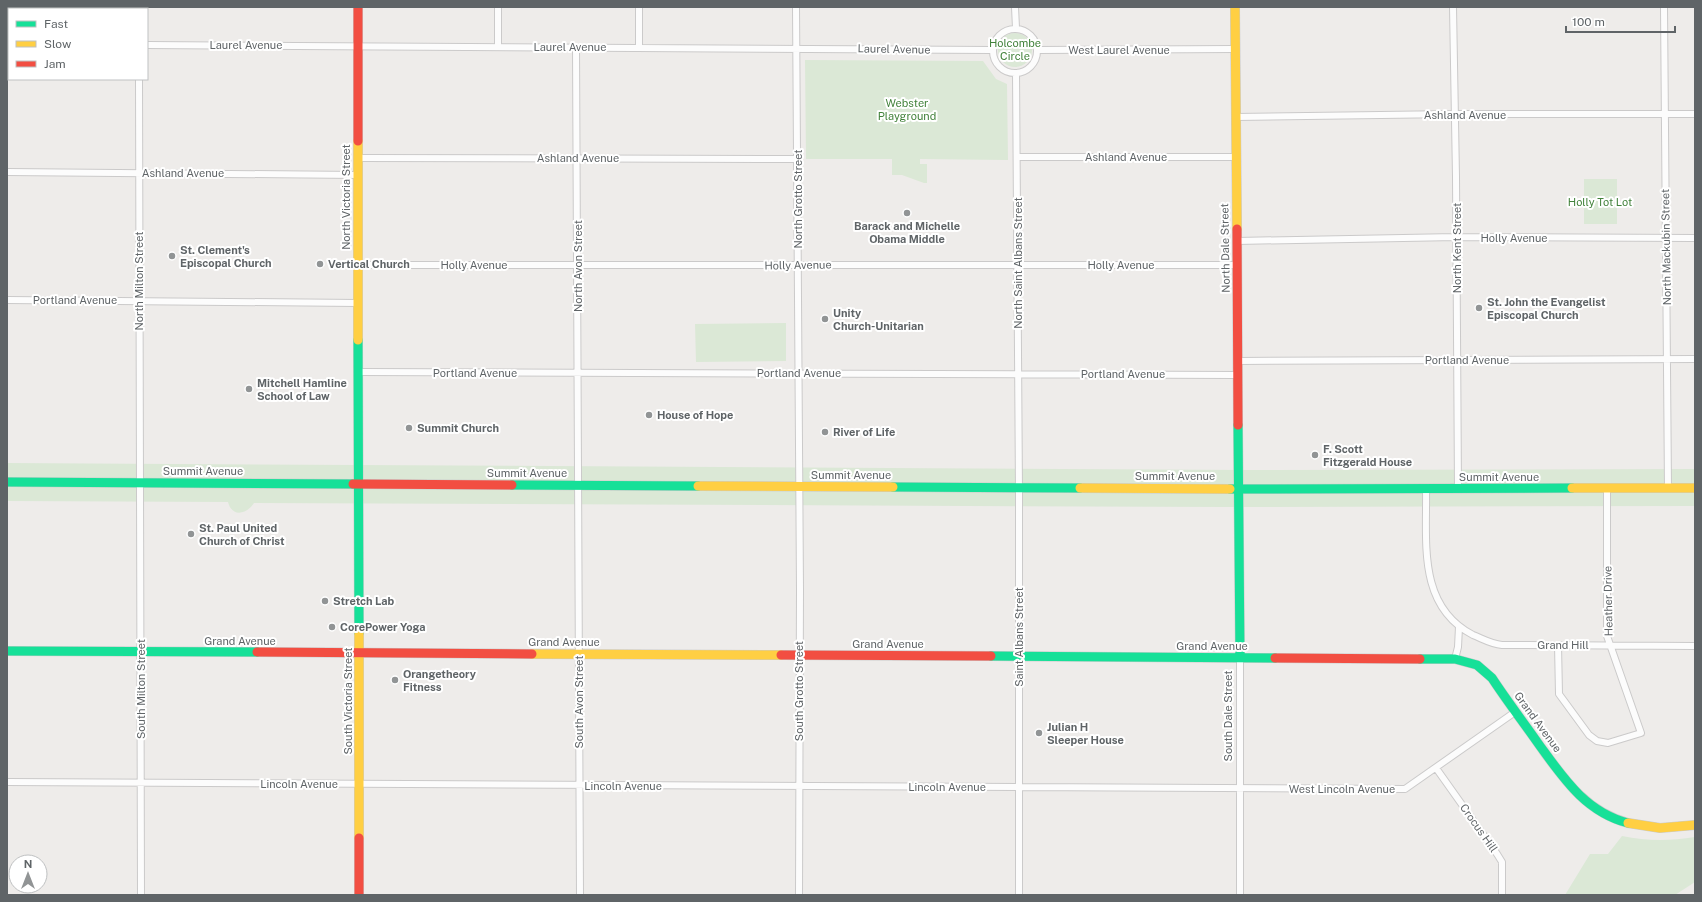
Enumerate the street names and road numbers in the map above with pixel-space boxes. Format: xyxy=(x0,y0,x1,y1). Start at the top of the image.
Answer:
street label: Laurel Avenue xyxy=(210,39,282,51)
street label: Laurel Avenue xyxy=(534,41,606,53)
street label: Laurel Avenue xyxy=(857,42,931,56)
street label: West Laurel Avenue xyxy=(1068,44,1170,56)
street label: Ashland Avenue xyxy=(1424,109,1506,121)
street label: North Victoria Street xyxy=(340,144,352,250)
street label: North Grotto Street xyxy=(792,150,804,248)
street label: Ashland Avenue xyxy=(1085,151,1167,163)
street label: Ashland Avenue xyxy=(537,152,619,164)
street label: Ashland Avenue xyxy=(142,167,224,179)
street label: North Mackubin Street xyxy=(1659,189,1673,305)
street label: North Saint Albans Street xyxy=(1012,197,1024,329)
street label: North Dale Street xyxy=(1218,203,1232,293)
street label: North Kent Street xyxy=(1451,203,1463,293)
street label: North Avon Street xyxy=(572,220,584,312)
street label: North Milton Street xyxy=(133,232,145,330)
street label: Holly Avenue xyxy=(1480,232,1548,244)
street label: Holly Avenue xyxy=(764,258,832,272)
street label: Holly Avenue xyxy=(440,259,508,271)
street label: Holly Avenue xyxy=(1087,259,1155,271)
street label: Portland Avenue xyxy=(33,294,117,306)
street label: Portland Avenue xyxy=(1425,354,1509,366)
street label: Portland Avenue xyxy=(433,367,517,379)
street label: Portland Avenue xyxy=(757,367,841,379)
street label: Portland Avenue xyxy=(1081,368,1165,380)
street label: Summit Avenue xyxy=(163,465,243,477)
street label: Summit Avenue xyxy=(487,467,567,479)
street label: Summit Avenue xyxy=(811,469,891,481)
street label: Summit Avenue xyxy=(1135,470,1215,482)
street label: Summit Avenue xyxy=(1459,471,1539,483)
street label: Heather Drive xyxy=(1601,566,1615,636)
street label: Saint Albans Street xyxy=(1013,587,1025,687)
street label: Grand Avenue xyxy=(204,635,276,647)
street label: Grand Avenue xyxy=(528,636,600,648)
street label: Grand Avenue xyxy=(852,638,924,650)
street label: South Milton Street xyxy=(135,639,147,739)
street label: Grand Hill xyxy=(1537,639,1589,651)
street label: Grand Avenue xyxy=(1176,640,1248,652)
street label: South Grotto Street xyxy=(793,641,805,741)
street label: South Victoria Street xyxy=(342,647,354,755)
street label: South Avon Street xyxy=(573,655,585,749)
street label: South Dale Street xyxy=(1222,671,1234,761)
street label: Grand Avenue xyxy=(1512,690,1564,754)
street label: Lincoln Avenue xyxy=(260,778,338,790)
street label: Lincoln Avenue xyxy=(584,780,662,792)
street label: Lincoln Avenue xyxy=(908,781,986,793)
street label: West Lincoln Avenue xyxy=(1289,783,1395,795)
street label: Crocus Hill xyxy=(1458,802,1500,854)

